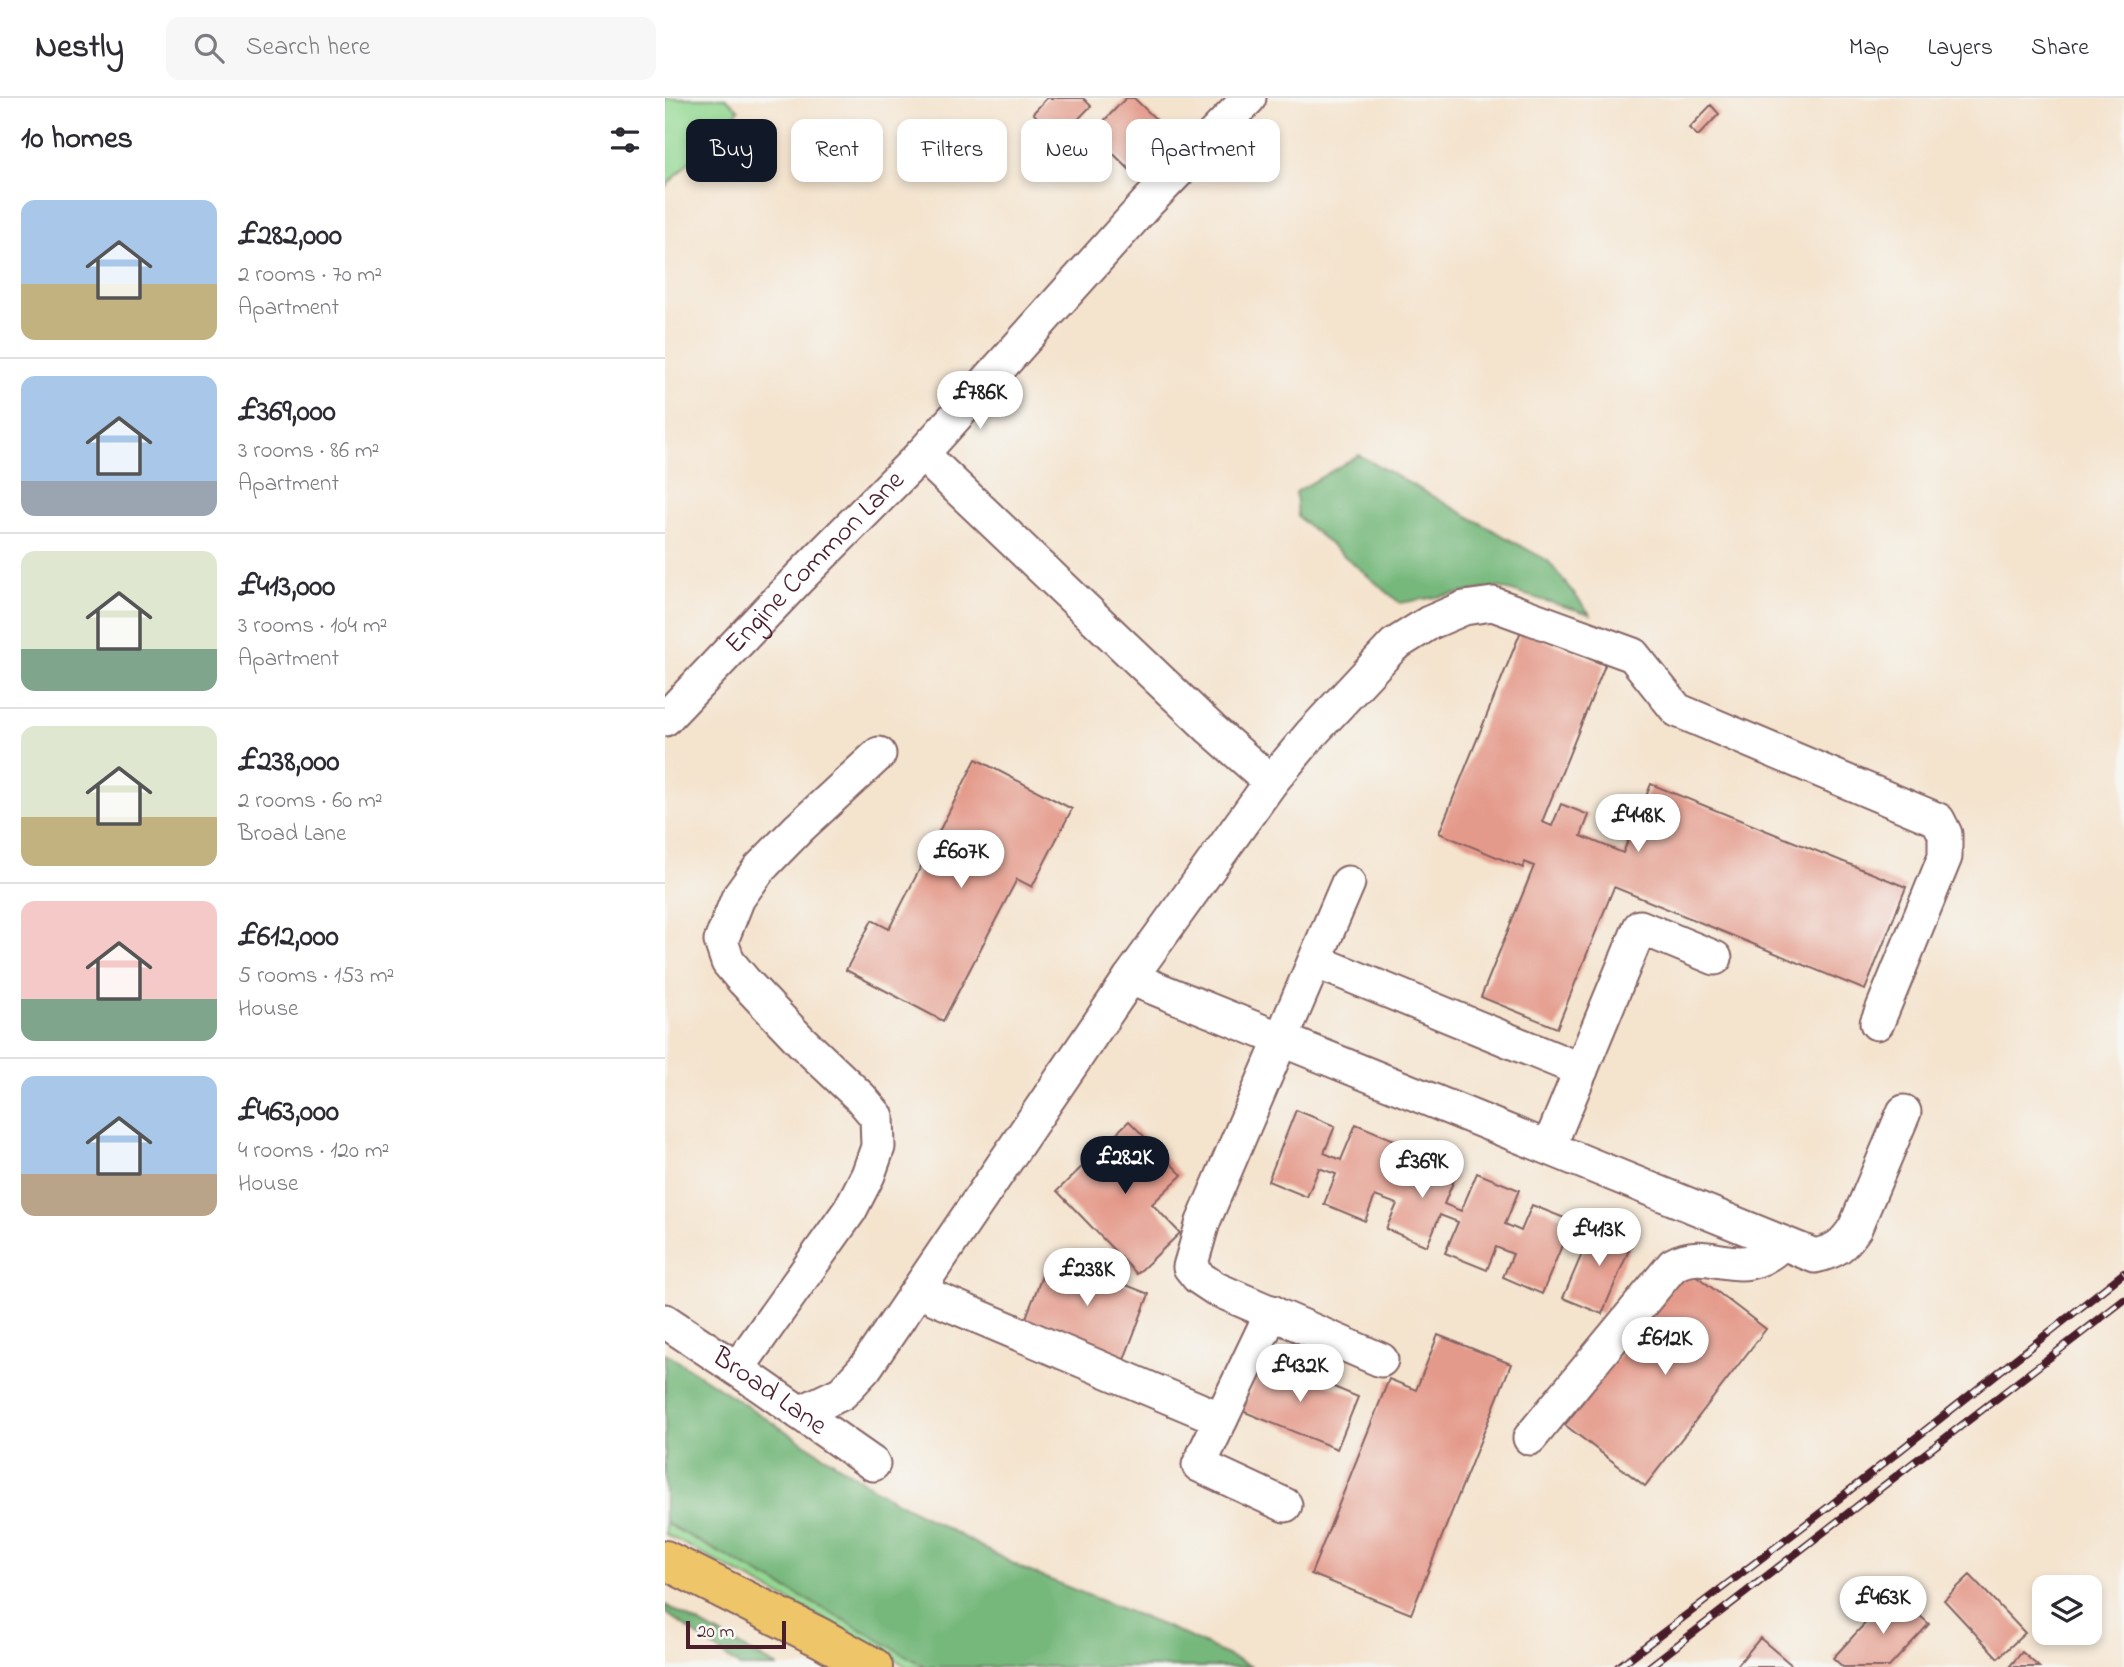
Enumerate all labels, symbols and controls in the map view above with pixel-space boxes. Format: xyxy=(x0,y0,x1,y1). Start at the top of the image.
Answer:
search box xyxy=(166,17,656,80)
text: Nestly xyxy=(35,24,124,72)
icon: search xyxy=(190,29,228,67)
text: Search here xyxy=(246,29,370,67)
text: Map xyxy=(1849,31,1889,66)
text: Layers xyxy=(1927,31,1993,66)
text: Share xyxy=(2031,31,2089,66)
text: 10 homes xyxy=(21,118,133,162)
chip: Buy xyxy=(686,119,777,182)
chip: Rent xyxy=(791,119,883,182)
chip: Filters xyxy=(897,119,1007,182)
chip: New xyxy=(1021,119,1112,182)
chip: Apartment xyxy=(1126,119,1280,182)
icon: filters xyxy=(606,121,644,159)
text: £282,000 xyxy=(238,215,342,259)
icon: home xyxy=(77,228,161,312)
text: 2 rooms · 70 m² xyxy=(238,259,382,292)
text: Apartment xyxy=(238,292,339,325)
pin: £786K xyxy=(931,372,1029,431)
text: £786K xyxy=(953,377,1007,410)
text: £369,000 xyxy=(238,391,336,435)
icon: home xyxy=(77,404,161,488)
text: 3 rooms · 86 m² xyxy=(238,435,379,468)
street label: Engine Common Lane xyxy=(716,461,915,664)
text: Apartment xyxy=(238,468,339,501)
text: £413,000 xyxy=(238,566,335,610)
icon: home xyxy=(77,579,161,663)
text: 3 rooms · 104 m² xyxy=(238,610,387,643)
text: Apartment xyxy=(238,643,339,676)
text: £238,000 xyxy=(238,741,340,785)
icon: home xyxy=(77,754,161,838)
text: 2 rooms · 60 m² xyxy=(238,785,383,818)
pin: £448K xyxy=(1589,794,1687,854)
text: £448K xyxy=(1611,800,1665,833)
text: Broad Lane xyxy=(238,818,346,851)
pin: £607K xyxy=(912,830,1010,890)
text: £607K xyxy=(933,836,989,869)
text: £612,000 xyxy=(238,916,339,960)
icon: home xyxy=(77,929,161,1013)
text: 5 rooms · 153 m² xyxy=(238,960,394,993)
text: House xyxy=(238,993,298,1026)
text: £463,000 xyxy=(238,1091,339,1135)
icon: home xyxy=(77,1104,161,1188)
text: 4 rooms · 120 m² xyxy=(238,1135,389,1168)
pin: £282K xyxy=(1076,1136,1174,1196)
pin: £369K xyxy=(1373,1140,1471,1200)
text: £282K xyxy=(1096,1142,1154,1175)
text: £369K xyxy=(1396,1146,1448,1179)
text: House xyxy=(238,1168,298,1201)
pin: £413K xyxy=(1550,1208,1648,1268)
text: £413K xyxy=(1573,1214,1625,1247)
pin: £238K xyxy=(1038,1248,1136,1308)
text: £238K xyxy=(1059,1254,1115,1287)
pin: £612K xyxy=(1616,1318,1714,1377)
text: £612K xyxy=(1638,1323,1692,1356)
street label: Broad Lane xyxy=(703,1337,836,1446)
pin: £432K xyxy=(1251,1344,1349,1404)
text: £432K xyxy=(1272,1350,1328,1383)
map controls xyxy=(2032,1575,2102,1645)
button: layers xyxy=(2032,1575,2102,1645)
pin: £463K xyxy=(1834,1576,1932,1636)
text: £463K xyxy=(1856,1582,1910,1615)
scale bar xyxy=(686,1618,786,1650)
text: 20 m xyxy=(697,1619,734,1646)

